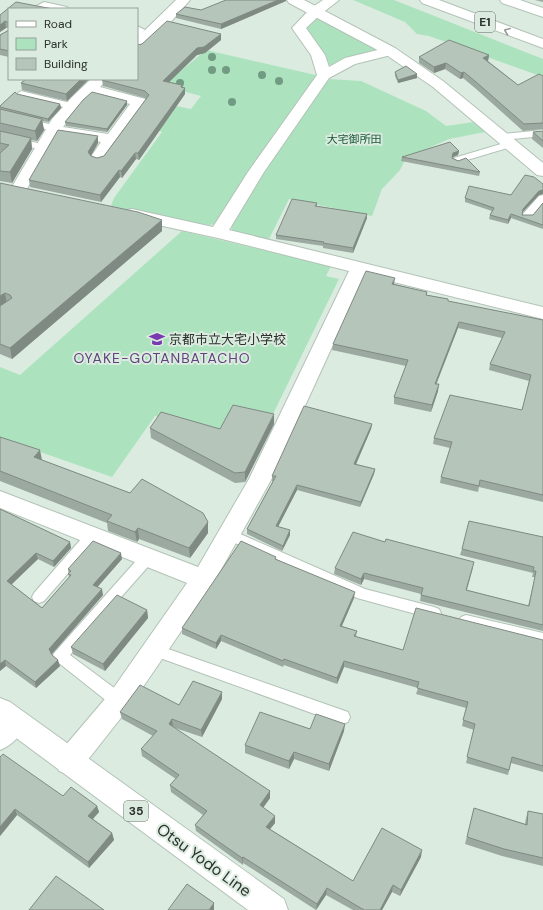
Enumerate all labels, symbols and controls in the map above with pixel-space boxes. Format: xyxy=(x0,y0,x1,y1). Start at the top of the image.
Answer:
legend xyxy=(8,8,138,80)
road number: E1 xyxy=(475,12,495,32)
text: Road xyxy=(44,16,72,32)
one-way arrow xyxy=(503,27,510,35)
text: Park xyxy=(44,36,68,52)
text: Building xyxy=(44,56,88,72)
park label: 大宅御所田 xyxy=(327,132,382,146)
school or university icon: 京都市立大宅小学校 xyxy=(148,330,166,348)
place label: 京都市立大宅小学校 xyxy=(169,331,286,348)
district label: OYAKE-GOTANBATACHO xyxy=(73,349,251,367)
road number: 35 xyxy=(124,801,148,821)
street label: Otsu Yodo Line xyxy=(153,819,255,901)

